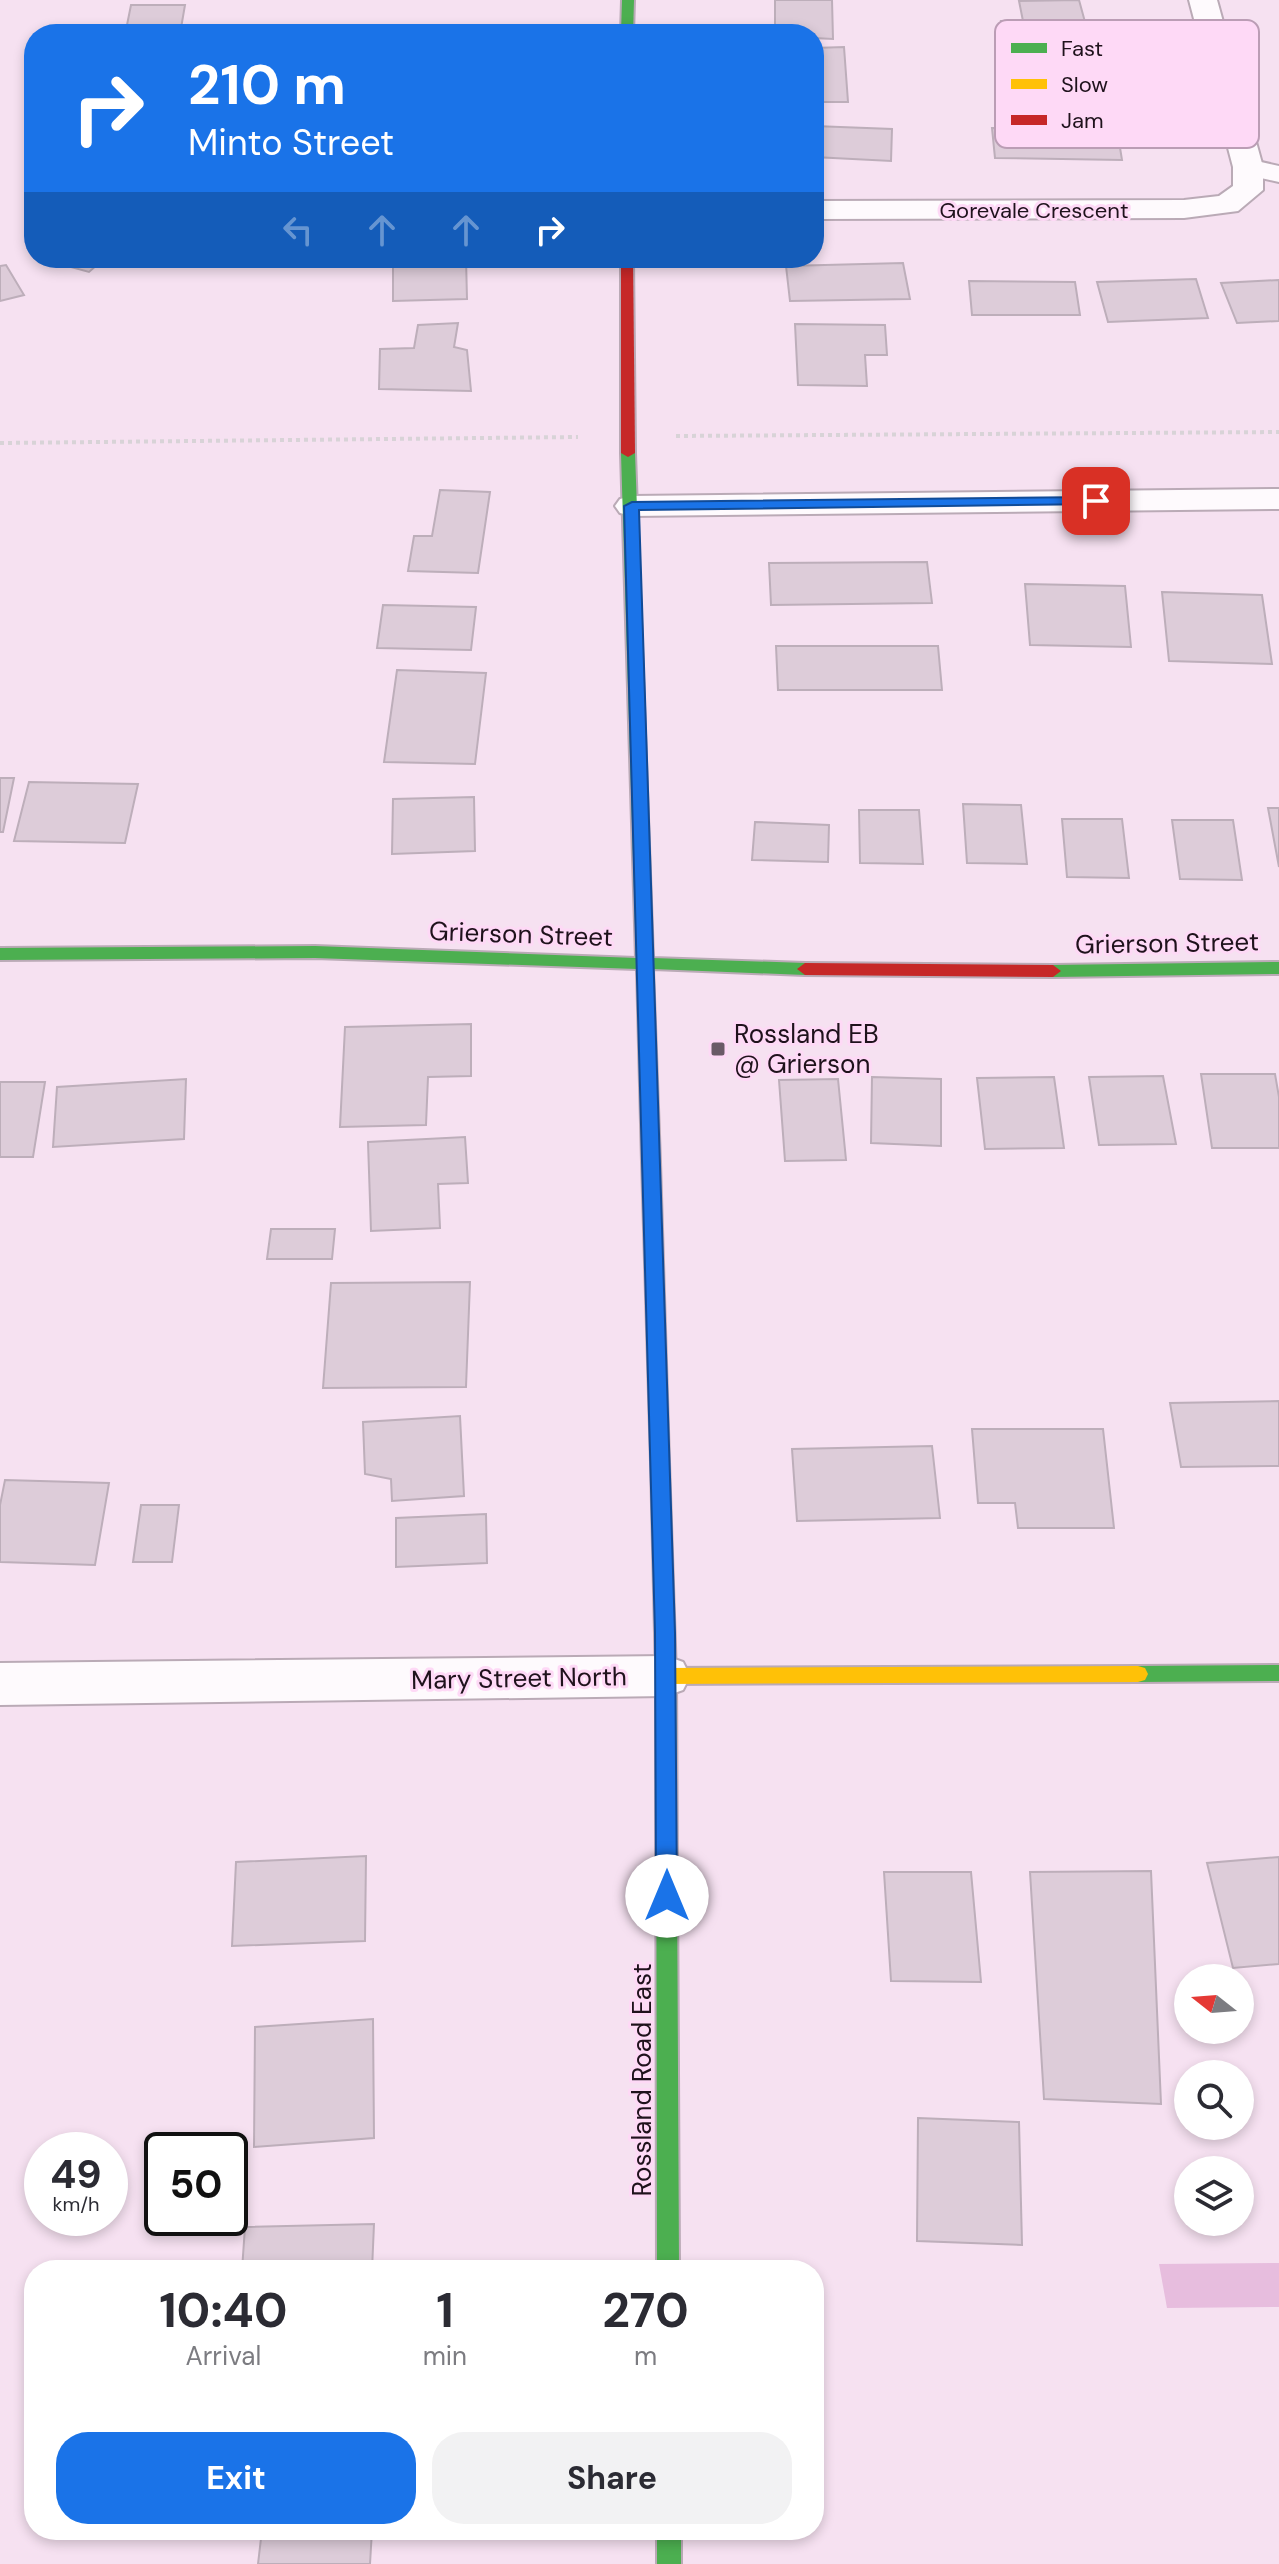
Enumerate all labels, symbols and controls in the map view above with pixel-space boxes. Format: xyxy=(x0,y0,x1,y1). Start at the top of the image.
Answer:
legend xyxy=(995,20,1259,148)
text: Fast xyxy=(1061,34,1103,63)
text: 210 m xyxy=(188,48,346,121)
icon: right xyxy=(56,56,160,160)
text: Slow xyxy=(1061,70,1108,99)
text: Jam xyxy=(1061,106,1104,135)
text: Minto Street xyxy=(188,119,394,166)
street label: Gorevale Crescent xyxy=(939,196,1129,225)
icon: left xyxy=(276,208,320,252)
icon: ahead xyxy=(360,208,404,252)
icon: ahead xyxy=(444,208,488,252)
icon: right xyxy=(528,208,572,252)
pin xyxy=(1062,467,1130,535)
icon: arrive xyxy=(1074,479,1118,523)
street label: Grierson Street xyxy=(428,914,614,954)
street label: Grierson Street xyxy=(1075,924,1259,962)
place label: Rossland EB @ Grierson xyxy=(734,1017,879,1081)
marker: Rossland EB @ Grierson xyxy=(709,1040,727,1058)
street label: Mary Street North xyxy=(411,1659,627,1697)
position arrow xyxy=(625,1854,709,1938)
street label: Rossland Road East xyxy=(625,1963,659,2197)
north arrow xyxy=(1174,1964,1254,2044)
map controls xyxy=(1174,1964,1254,2236)
button: search xyxy=(1174,2060,1254,2140)
speed limit sign: 50 xyxy=(144,2132,248,2236)
text: 49 xyxy=(50,2148,102,2200)
button: layers xyxy=(1174,2156,1254,2236)
text: km/h xyxy=(52,2191,100,2217)
text: 10:40 xyxy=(159,2279,288,2342)
text: 1 xyxy=(436,2279,454,2342)
text: 270 xyxy=(602,2279,689,2342)
text: Arrival xyxy=(185,2339,261,2373)
text: min xyxy=(423,2339,467,2373)
text: m xyxy=(634,2339,657,2373)
button: Exit xyxy=(56,2432,416,2524)
button: Share xyxy=(432,2432,792,2524)

